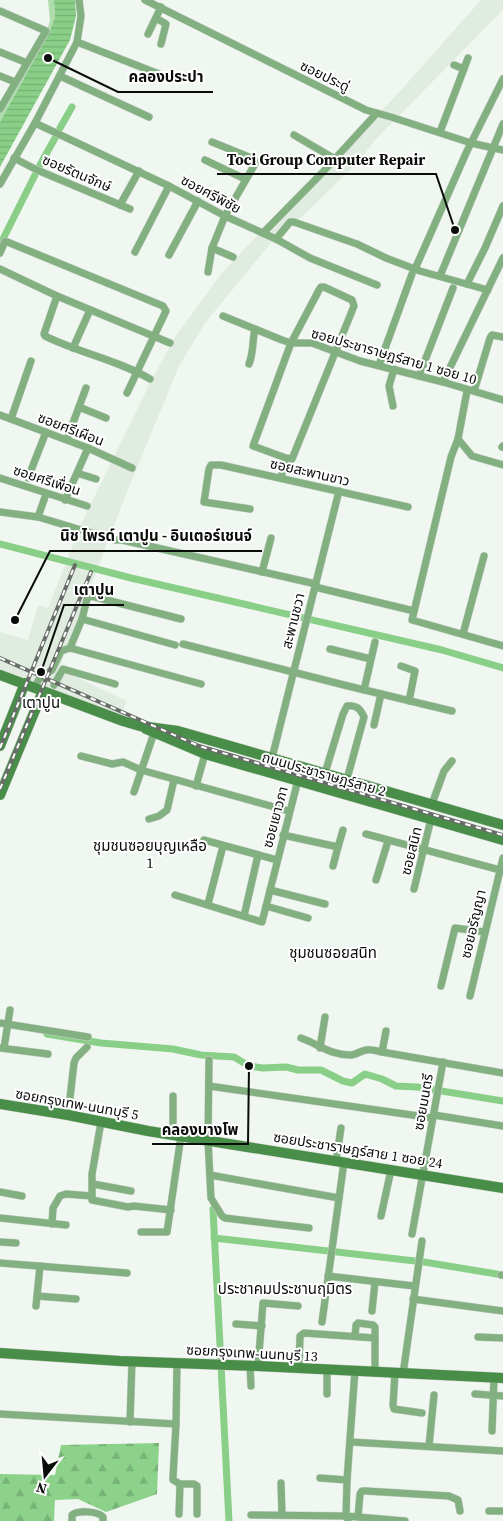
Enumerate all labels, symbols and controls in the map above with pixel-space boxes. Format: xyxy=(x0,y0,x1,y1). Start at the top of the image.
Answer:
street label: ซอยประดู่ xyxy=(297,55,353,97)
callout: คลองประปา xyxy=(118,62,213,92)
text: คลองประปา xyxy=(129,66,203,87)
callout: Toci Group Computer Repair xyxy=(217,144,436,174)
street label: ซอยรัตนจักษ์ xyxy=(39,149,115,197)
text: Toci Group Computer Repair xyxy=(227,149,425,170)
street label: ซอยศรีพิชัย xyxy=(177,170,245,218)
street label: ซอยประชาราษฎร์สาย 1 ซอย 10 xyxy=(309,323,479,389)
street label: ซอยศรีเผือน xyxy=(35,407,107,451)
street label: ซอยสะพานขาว xyxy=(268,453,352,491)
street label: ซอยศรีเพื่อน xyxy=(11,460,83,500)
callout: นิช ไพรด์ เตาปูน - อินเตอร์เชนจ์ xyxy=(50,521,262,551)
text: นิช ไพรด์ เตาปูน - อินเตอร์เชนจ์ xyxy=(60,525,252,546)
callout: เตาปูน xyxy=(64,575,124,605)
text: เตาปูน xyxy=(74,579,114,600)
street label: สะพานชวา xyxy=(276,591,310,651)
district label: เตาปูน xyxy=(22,692,60,713)
street label: ถนนประชาราษฎร์สาย 2 xyxy=(260,747,388,801)
street label: ซอยเยาวภา xyxy=(257,784,293,850)
street label: ซอยสนิท xyxy=(395,825,427,877)
district label: ชุมชนซอยบุญเหลือ 1 xyxy=(93,835,207,873)
street label: ซอยอรัญญา xyxy=(455,888,491,960)
district label: ชุมชนซอยสนิท xyxy=(289,942,377,963)
street label: ซอยมนตรี xyxy=(408,1072,438,1132)
street label: ซอยกรุงเทพ-นนทบุรี 5 xyxy=(14,1083,140,1125)
callout: คลองบางโพ xyxy=(152,1114,248,1144)
text: คลองบางโพ xyxy=(162,1119,238,1140)
street label: ซอยประชาราษฎร์สาย 1 ซอย 24 xyxy=(272,1127,444,1173)
district label: ประชาคมประชานฤมิตร xyxy=(218,1278,352,1299)
street label: ซอยกรุงเทพ-นนทบุรี 13 xyxy=(186,1340,318,1366)
north arrow xyxy=(20,1451,70,1501)
text: N xyxy=(34,1477,49,1500)

